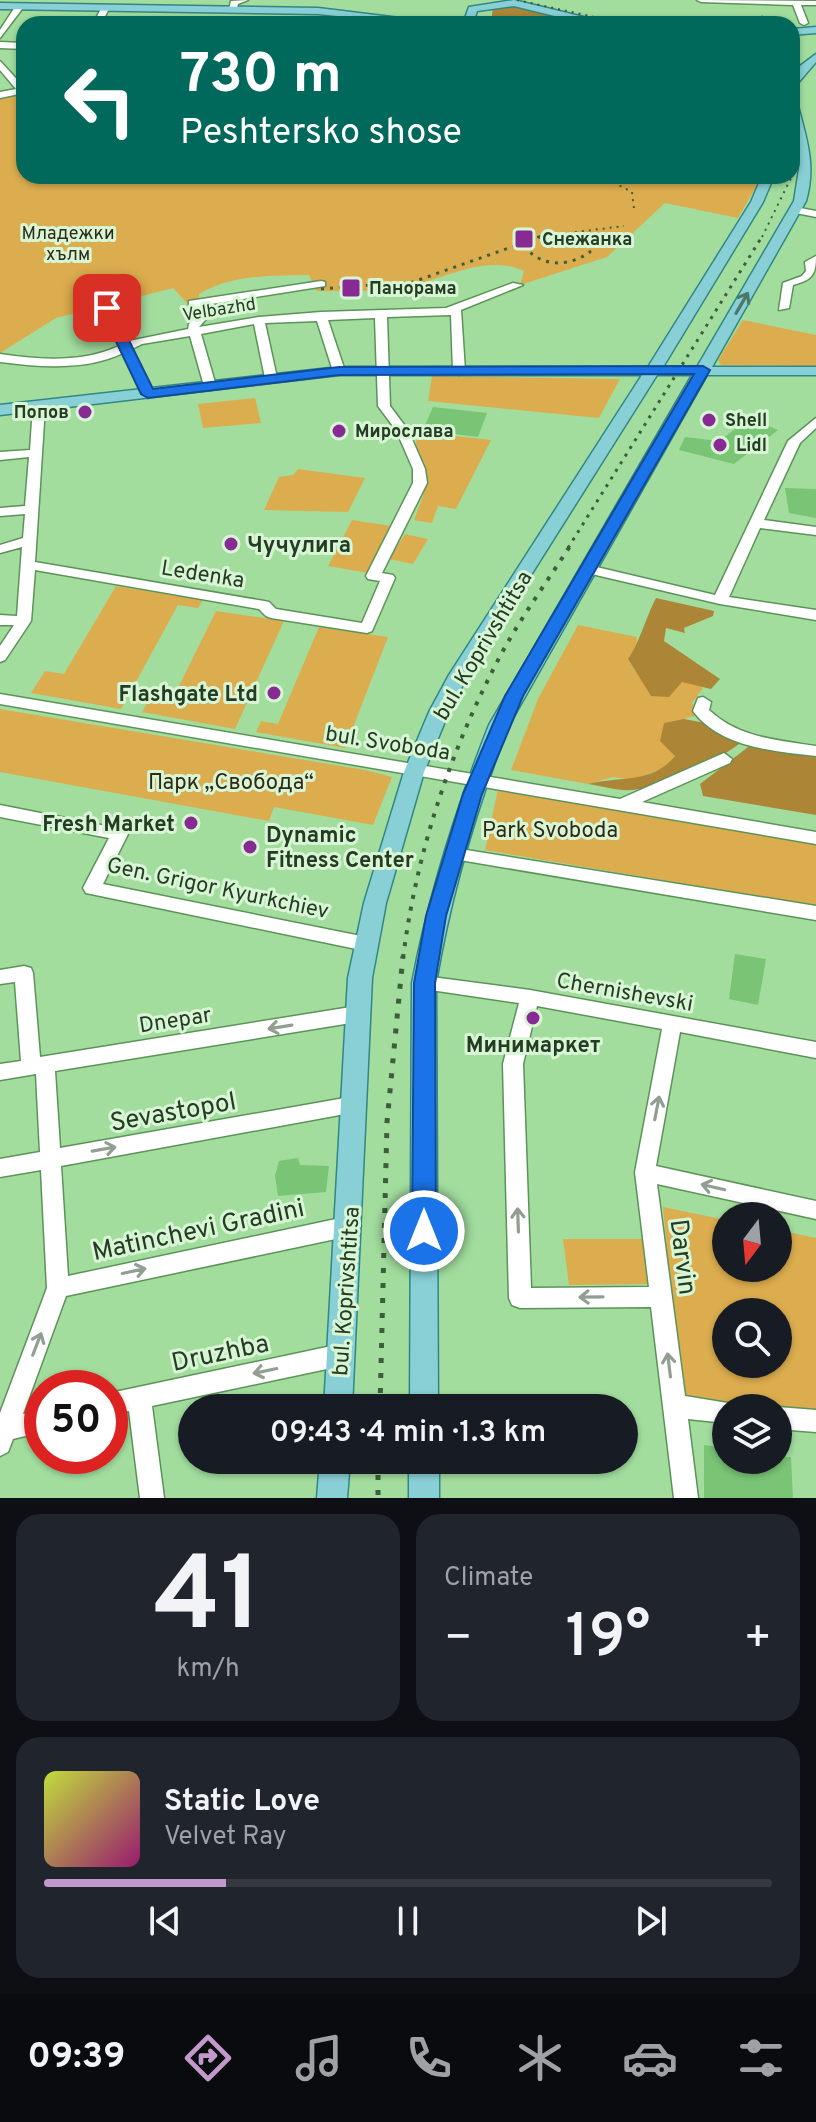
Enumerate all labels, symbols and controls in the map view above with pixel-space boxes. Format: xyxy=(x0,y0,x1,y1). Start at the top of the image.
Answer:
text: 730 m xyxy=(180,42,342,112)
icon: left xyxy=(48,48,152,152)
text: Peshtersko shose xyxy=(180,111,462,157)
park label: Младежки хълм xyxy=(21,223,115,267)
marker: Снежанка xyxy=(513,228,535,250)
place label: Снежанка xyxy=(542,229,632,252)
pin xyxy=(73,274,141,342)
marker: Панорама xyxy=(340,277,362,299)
place label: Панорама xyxy=(369,278,457,301)
icon: arrive xyxy=(85,286,129,330)
one-way arrow xyxy=(735,291,750,315)
street label: Velbazhd xyxy=(181,293,258,328)
place label: Попов xyxy=(14,402,69,425)
marker: Попов xyxy=(76,403,94,421)
place label: Shell xyxy=(725,410,767,433)
marker: Shell xyxy=(700,411,718,429)
place label: Мирослава xyxy=(355,421,454,444)
marker: Мирослава xyxy=(330,422,348,440)
place label: Lidl xyxy=(736,435,767,458)
marker: Lidl xyxy=(711,436,729,454)
place label: Чучулига xyxy=(247,533,351,560)
marker: Чучулига xyxy=(222,535,240,553)
street label: Ledenka xyxy=(159,556,246,595)
street label: bul. Koprivshtitsa xyxy=(429,567,539,726)
place label: Flashgate Ltd xyxy=(118,682,258,709)
marker: Flashgate Ltd xyxy=(265,684,283,702)
street label: bul. Svoboda xyxy=(323,721,452,768)
park label: Парк „Свобода“ xyxy=(148,770,314,797)
place label: Fresh Market xyxy=(42,812,175,839)
marker: Fresh Market xyxy=(182,814,200,832)
park label: Park Svoboda xyxy=(482,818,618,845)
place label: Dynamic Fitness Center xyxy=(266,823,414,875)
marker: Dynamic Fitness Center xyxy=(241,838,259,856)
street label: Gen. Grigor Kyurkchiev xyxy=(104,853,331,926)
street label: Chernishevski xyxy=(554,968,695,1019)
street label: Dnepar xyxy=(137,1002,214,1041)
marker: Минимаркет xyxy=(524,1009,542,1027)
one-way arrow xyxy=(268,1020,294,1035)
place label: Минимаркет xyxy=(466,1033,600,1060)
street label: Sevastopol xyxy=(108,1086,239,1141)
one-way arrow xyxy=(650,1096,665,1121)
one-way arrow xyxy=(91,1141,117,1156)
one-way arrow xyxy=(700,1179,726,1194)
position arrow xyxy=(382,1189,466,1273)
street label: Matinchevi Gradini xyxy=(90,1193,308,1270)
north arrow xyxy=(712,1202,792,1282)
map controls xyxy=(712,1202,792,1474)
street label: bul. Koprivshtitsa xyxy=(328,1206,367,1377)
one-way arrow xyxy=(510,1207,526,1234)
street label: Darvin xyxy=(660,1217,703,1297)
one-way arrow xyxy=(121,1263,146,1278)
one-way arrow xyxy=(578,1290,605,1305)
button: search xyxy=(712,1298,792,1378)
street label: Druzhba xyxy=(169,1328,272,1381)
one-way arrow xyxy=(31,1332,45,1357)
one-way arrow xyxy=(662,1352,677,1379)
one-way arrow xyxy=(253,1364,278,1379)
speed limit sign: 50 xyxy=(24,1370,128,1474)
button: layers xyxy=(712,1394,792,1474)
text: 09:43 · 4 min · 1.3 km xyxy=(270,1415,546,1452)
text: 41 xyxy=(154,1535,262,1667)
text: Climate xyxy=(444,1562,533,1595)
text: 19° xyxy=(566,1602,650,1678)
text: − xyxy=(444,1612,472,1668)
text: + xyxy=(744,1612,772,1668)
text: km/h xyxy=(176,1653,240,1686)
text: Static Love xyxy=(164,1784,320,1821)
text: Velvet Ray xyxy=(164,1821,287,1854)
icon: previous xyxy=(143,1899,187,1943)
icon: pause xyxy=(386,1899,430,1943)
icon: next xyxy=(629,1899,673,1943)
icon: directions xyxy=(180,2030,236,2086)
icon: music xyxy=(291,2030,347,2086)
icon: phone xyxy=(401,2030,457,2086)
icon: climate xyxy=(512,2030,568,2086)
icon: car xyxy=(622,2030,678,2086)
icon: filters xyxy=(733,2030,789,2086)
text: 09:39 xyxy=(27,2035,125,2081)

